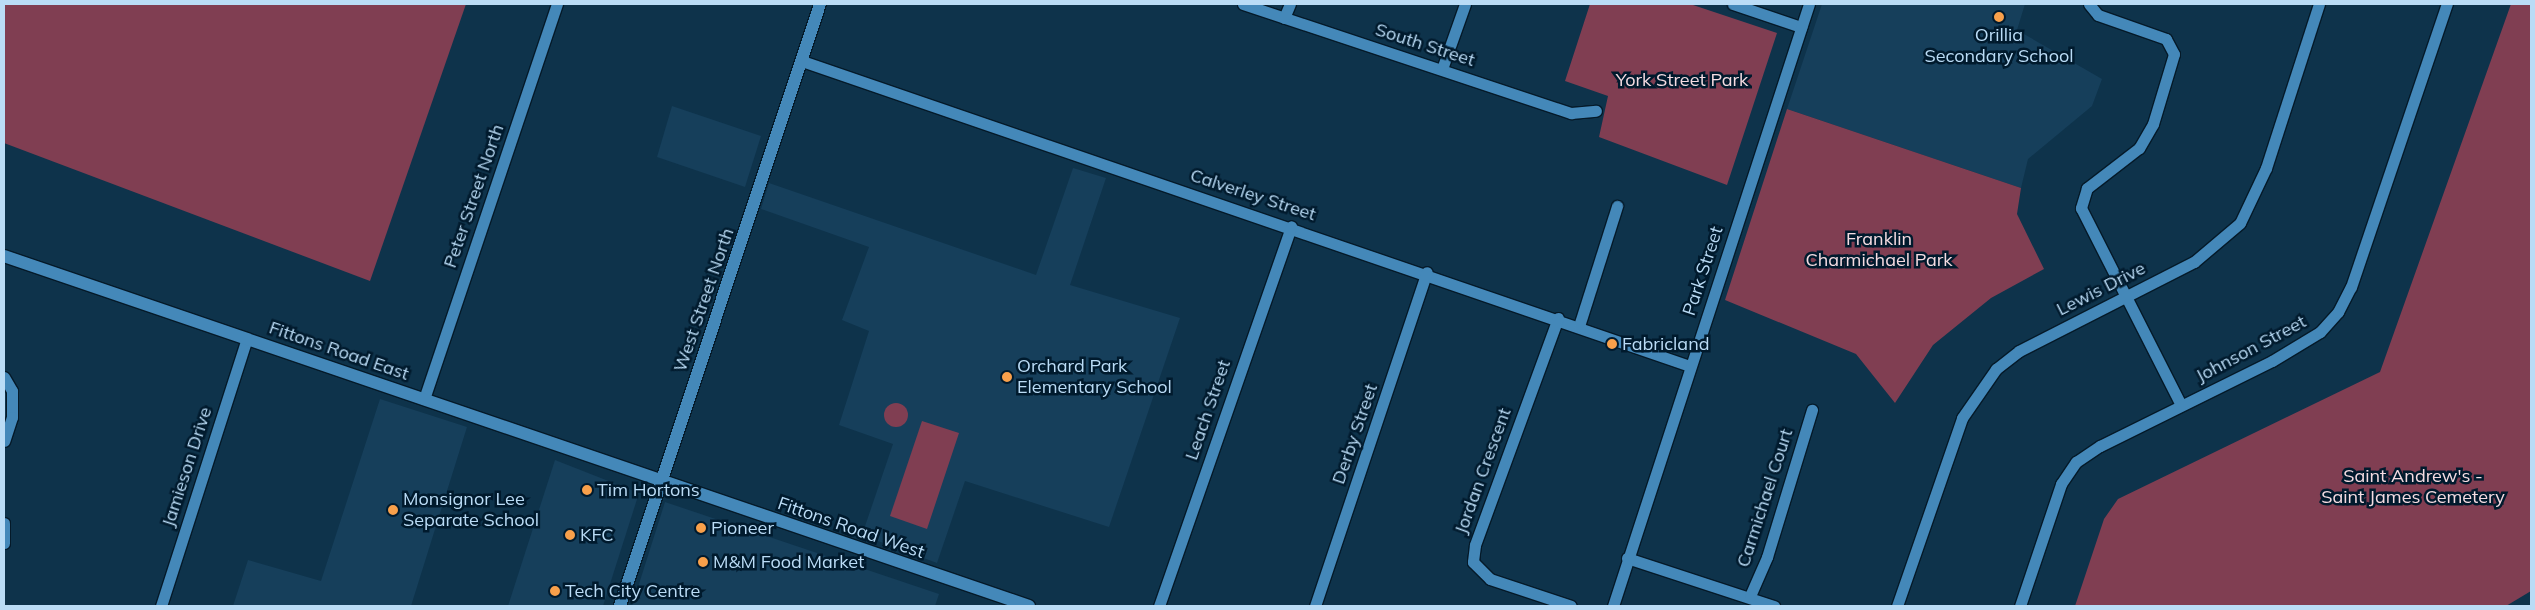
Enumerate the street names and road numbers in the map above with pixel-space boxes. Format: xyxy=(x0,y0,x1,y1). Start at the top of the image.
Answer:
street label: South Street xyxy=(1373,19,1477,71)
street label: Peter Street North xyxy=(439,121,509,271)
street label: Calverley Street xyxy=(1187,165,1319,225)
street label: Park Street xyxy=(1678,224,1728,318)
street label: West Street North xyxy=(669,225,739,375)
street label: Lewis Drive xyxy=(2053,257,2149,321)
street label: Johnson Street xyxy=(2192,311,2310,387)
street label: Fittons Road East xyxy=(266,317,412,385)
street label: Leach Street xyxy=(1181,357,1235,463)
street label: Derby Street xyxy=(1328,381,1382,487)
street label: Jamieson Drive xyxy=(157,404,217,530)
street label: Jordan Crescent xyxy=(1450,405,1516,537)
street label: Carmichael Court xyxy=(1732,426,1798,570)
street label: Fittons Road West xyxy=(775,493,927,563)

